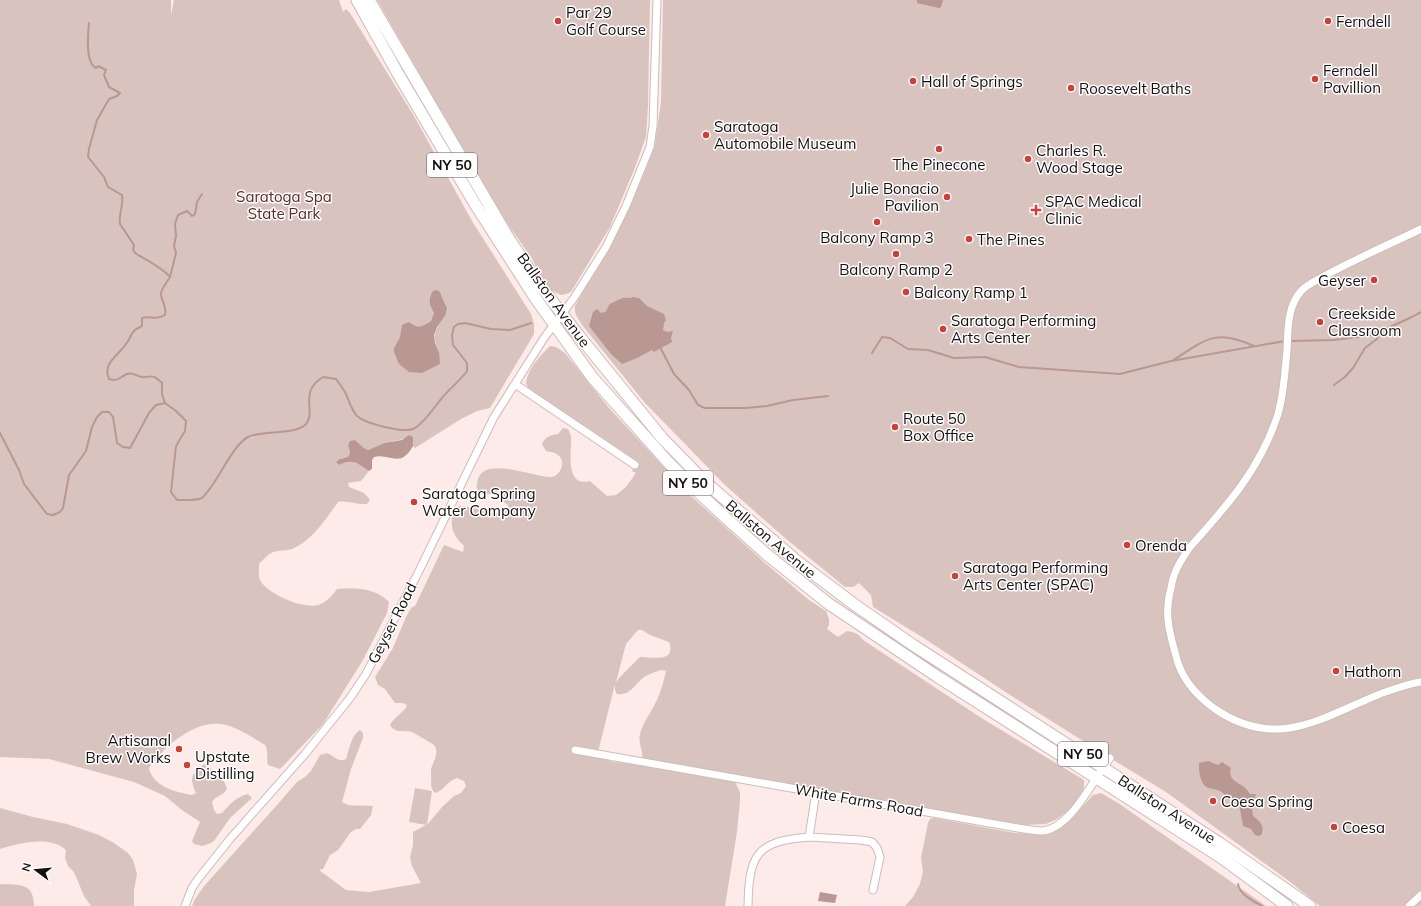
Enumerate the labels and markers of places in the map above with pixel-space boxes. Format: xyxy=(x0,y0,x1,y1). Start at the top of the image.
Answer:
place label: Par 29 Golf Course xyxy=(566,3,646,39)
place label: Ferndell xyxy=(1336,12,1391,31)
marker: Par 29 Golf Course xyxy=(553,16,563,26)
marker: Ferndell xyxy=(1323,16,1333,26)
place label: Ferndell Pavillion xyxy=(1323,61,1381,97)
place label: Hall of Springs xyxy=(921,72,1023,91)
marker: Ferndell Pavillion xyxy=(1310,74,1320,84)
marker: Hall of Springs xyxy=(908,76,918,86)
place label: Roosevelt Baths xyxy=(1079,79,1191,98)
marker: Roosevelt Baths xyxy=(1066,83,1076,93)
place label: Saratoga Automobile Museum xyxy=(714,117,856,153)
marker: Saratoga Automobile Museum xyxy=(701,130,711,140)
place label: Charles R. Wood Stage xyxy=(1036,141,1123,177)
marker: The Pinecone xyxy=(934,144,944,154)
marker: Charles R. Wood Stage xyxy=(1023,154,1033,164)
place label: The Pinecone xyxy=(892,155,986,174)
place label: Julie Bonacio Pavilion xyxy=(850,179,939,215)
marker: Julie Bonacio Pavilion xyxy=(942,192,952,202)
place label: SPAC Medical Clinic xyxy=(1045,192,1142,228)
marker: SPAC Medical Clinic xyxy=(1030,204,1042,216)
marker: Balcony Ramp 3 xyxy=(872,217,882,227)
place label: Balcony Ramp 3 xyxy=(820,228,934,247)
place label: The Pines xyxy=(977,230,1045,249)
marker: The Pines xyxy=(964,234,974,244)
marker: Balcony Ramp 2 xyxy=(891,249,901,259)
place label: Balcony Ramp 2 xyxy=(839,260,953,279)
place label: Geyser xyxy=(1318,271,1367,290)
marker: Geyser xyxy=(1369,275,1379,285)
place label: Balcony Ramp 1 xyxy=(914,283,1028,302)
marker: Balcony Ramp 1 xyxy=(901,287,911,297)
place label: Creekside Classroom xyxy=(1328,304,1401,340)
place label: Saratoga Performing Arts Center xyxy=(951,311,1096,347)
marker: Creekside Classroom xyxy=(1315,317,1325,327)
marker: Saratoga Performing Arts Center xyxy=(938,324,948,334)
place label: Route 50 Box Office xyxy=(903,409,974,445)
marker: Route 50 Box Office xyxy=(890,422,900,432)
place label: Saratoga Spring Water Company xyxy=(422,484,536,520)
marker: Saratoga Spring Water Company xyxy=(409,497,419,507)
place label: Orenda xyxy=(1135,536,1187,555)
marker: Orenda xyxy=(1122,540,1132,550)
place label: Saratoga Performing Arts Center (SPAC) xyxy=(963,558,1108,594)
marker: Saratoga Performing Arts Center (SPAC) xyxy=(950,571,960,581)
place label: Hathorn xyxy=(1344,662,1401,681)
marker: Hathorn xyxy=(1331,666,1341,676)
place label: Artisanal Brew Works xyxy=(86,731,171,767)
marker: Artisanal Brew Works xyxy=(174,744,184,754)
place label: Upstate Distilling xyxy=(195,747,255,783)
marker: Upstate Distilling xyxy=(182,760,192,770)
place label: Coesa Spring xyxy=(1221,792,1313,811)
marker: Coesa Spring xyxy=(1208,796,1218,806)
place label: Coesa xyxy=(1342,818,1385,837)
marker: Coesa xyxy=(1329,822,1339,832)

